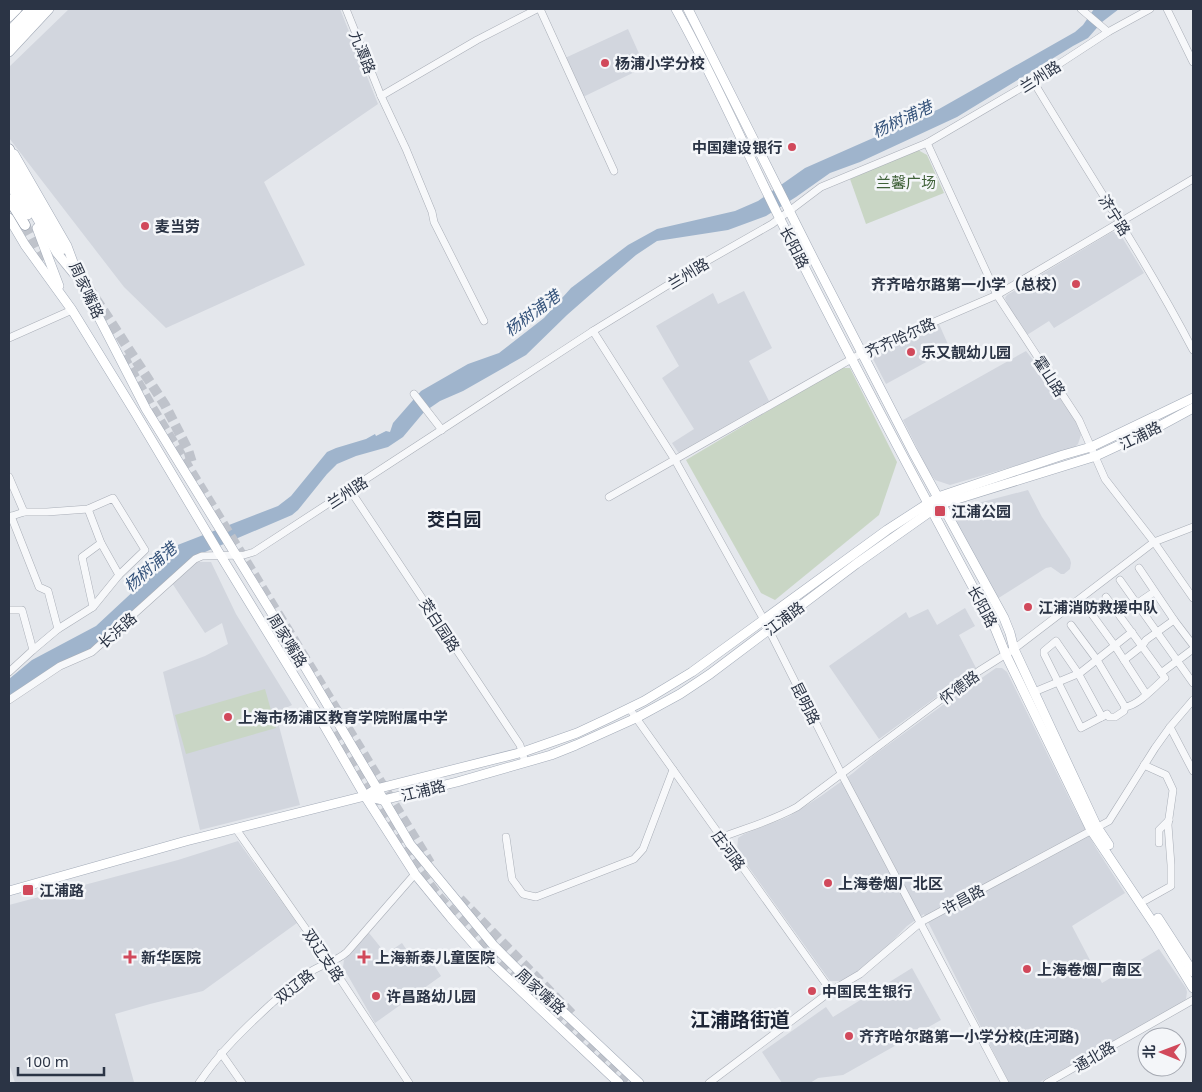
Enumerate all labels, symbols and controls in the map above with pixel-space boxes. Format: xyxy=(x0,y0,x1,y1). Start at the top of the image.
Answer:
street label: 九潭路 xyxy=(345,27,381,77)
place label: 杨浦小学分校 xyxy=(615,53,705,73)
street label: 兰州路 xyxy=(1016,56,1064,96)
marker: 杨浦小学分校 xyxy=(599,57,611,69)
water label: 杨树浦港 xyxy=(868,95,937,142)
place label: 中国建设银行 xyxy=(692,137,782,157)
marker: 中国建设银行 xyxy=(786,141,798,153)
park label: 兰馨广场 xyxy=(876,172,936,192)
street label: 济宁路 xyxy=(1095,191,1135,239)
place label: 麦当劳 xyxy=(155,216,200,236)
marker: 麦当劳 xyxy=(139,220,151,232)
street label: 长阳路 xyxy=(776,222,814,272)
street label: 兰州路 xyxy=(664,253,712,293)
street label: 周家嘴路 xyxy=(65,259,109,321)
place label: 齐齐哈尔路第一小学（总校） xyxy=(871,274,1066,294)
marker: 齐齐哈尔路第一小学（总校） xyxy=(1070,278,1082,290)
water label: 杨树浦港 xyxy=(500,284,566,341)
street label: 齐齐哈尔路 xyxy=(862,313,938,361)
place label: 乐又靓幼儿园 xyxy=(921,342,1011,362)
marker: 乐又靓幼儿园 xyxy=(905,346,917,358)
street label: 霍山路 xyxy=(1029,352,1071,400)
street label: 江浦路 xyxy=(1115,416,1165,454)
street label: 兰州路 xyxy=(323,471,371,513)
place label: 江浦公园 xyxy=(951,501,1011,521)
marker: 江浦公园 xyxy=(933,504,947,518)
district label: 茭白园 xyxy=(427,507,481,531)
water label: 杨树浦港 xyxy=(119,536,183,597)
street label: 长阳路 xyxy=(964,581,1002,631)
street label: 茭白园路 xyxy=(415,594,465,656)
street label: 江浦路 xyxy=(760,596,808,640)
place label: 江浦消防救援中队 xyxy=(1038,597,1158,617)
marker: 江浦消防救援中队 xyxy=(1022,601,1034,613)
street label: 长浜路 xyxy=(93,608,141,652)
street label: 周家嘴路 xyxy=(264,609,312,671)
street label: 怀德路 xyxy=(935,665,983,709)
street label: 昆明路 xyxy=(787,678,825,728)
place label: 上海市杨浦区教育学院附属中学 xyxy=(238,707,448,727)
marker: 上海市杨浦区教育学院附属中学 xyxy=(222,711,234,723)
street label: 江浦路 xyxy=(399,775,447,805)
street label: 庄河路 xyxy=(708,826,750,874)
place label: 上海卷烟厂北区 xyxy=(838,873,943,893)
marker: 上海卷烟厂北区 xyxy=(822,877,834,889)
place label: 江浦路 xyxy=(39,880,84,900)
street label: 许昌路 xyxy=(938,880,988,918)
marker: 江浦路 xyxy=(21,883,35,897)
street label: 双辽支路 xyxy=(299,925,349,985)
place label: 新华医院 xyxy=(141,947,201,967)
place label: 上海新泰儿童医院 xyxy=(375,947,495,967)
marker: 新华医院 xyxy=(123,950,137,964)
marker: 上海新泰儿童医院 xyxy=(357,950,371,964)
place label: 上海卷烟厂南区 xyxy=(1037,959,1142,979)
street label: 周家嘴路 xyxy=(512,963,570,1019)
marker: 上海卷烟厂南区 xyxy=(1021,963,1033,975)
street label: 双辽路 xyxy=(270,964,318,1008)
place label: 中国民生银行 xyxy=(822,981,912,1001)
marker: 中国民生银行 xyxy=(806,985,818,997)
place label: 许昌路幼儿园 xyxy=(386,986,476,1006)
marker: 许昌路幼儿园 xyxy=(370,990,382,1002)
district label: 江浦路街道 xyxy=(690,1006,790,1033)
place label: 齐齐哈尔路第一小学分校(庄河路) xyxy=(859,1026,1079,1046)
north arrow xyxy=(1137,1027,1187,1077)
marker: 齐齐哈尔路第一小学分校(庄河路) xyxy=(843,1030,855,1042)
street label: 通北路 xyxy=(1070,1036,1118,1076)
scale bar xyxy=(18,1044,104,1076)
text: 北 xyxy=(1139,1045,1158,1059)
text: 100 m xyxy=(25,1051,69,1071)

